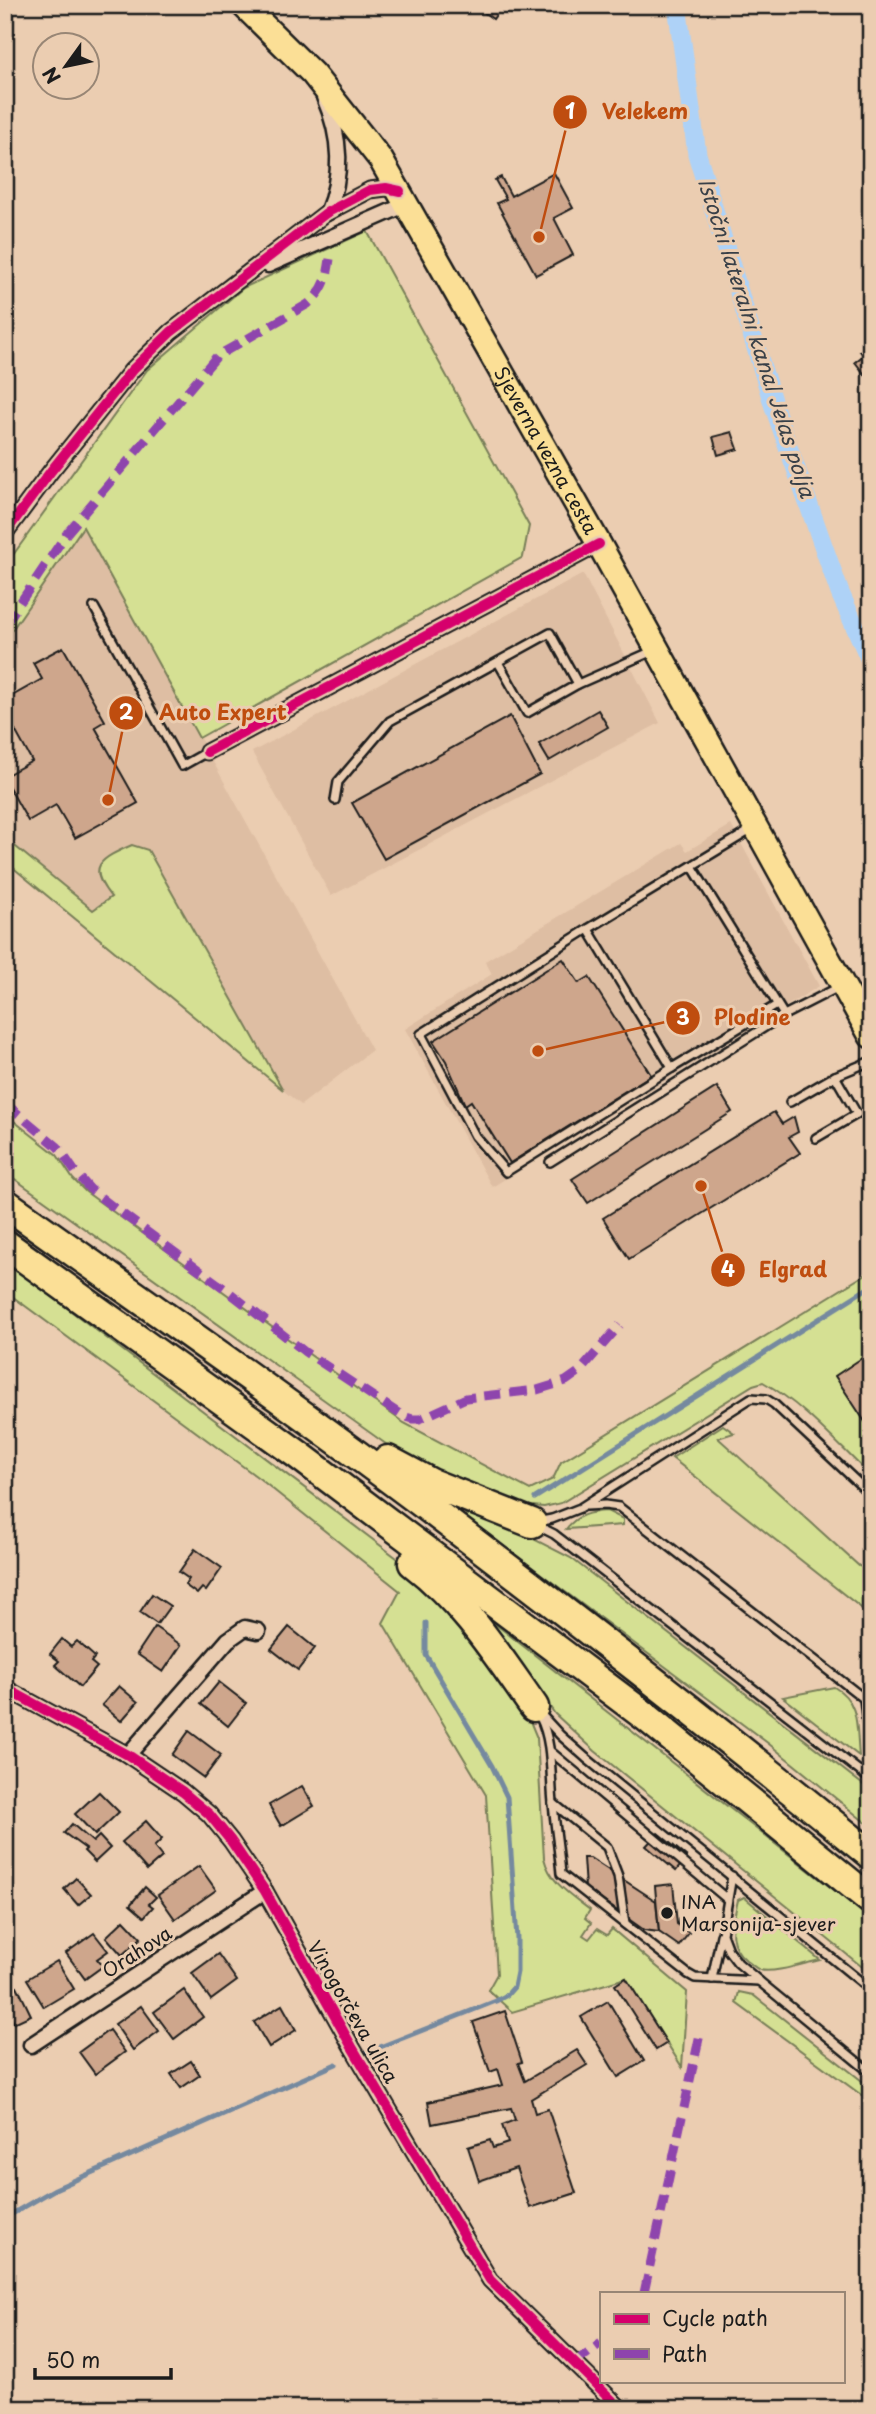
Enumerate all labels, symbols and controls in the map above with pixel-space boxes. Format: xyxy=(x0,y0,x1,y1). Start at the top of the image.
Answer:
north arrow xyxy=(32,32,102,102)
text: N xyxy=(35,62,67,90)
callout: Velekem xyxy=(553,91,702,133)
text: 1 xyxy=(565,94,575,126)
text: Velekem xyxy=(602,94,688,126)
water label: Istočni lateralni kanal Jelas polja xyxy=(691,173,825,502)
street label: Sjeverna vezna cesta xyxy=(488,361,606,539)
callout: Auto Expert xyxy=(109,692,302,734)
text: 2 xyxy=(119,695,134,727)
text: Auto Expert xyxy=(159,695,287,727)
callout: Plodine xyxy=(665,997,805,1039)
text: 3 xyxy=(676,1000,690,1032)
text: Plodine xyxy=(714,1000,790,1032)
callout: Elgrad xyxy=(710,1249,842,1291)
text: 4 xyxy=(721,1252,735,1284)
text: Elgrad xyxy=(759,1252,827,1284)
place label: INA Marsonija-sjever xyxy=(681,1887,836,1937)
marker: INA Marsonija-sjever xyxy=(659,1905,675,1921)
street label: Orahova xyxy=(96,1918,177,1984)
street label: Vinogorčeva ulica xyxy=(302,1935,406,2088)
legend xyxy=(600,2292,844,2382)
text: Cycle path xyxy=(662,2301,768,2333)
scale bar xyxy=(35,2337,172,2381)
text: Path xyxy=(662,2337,707,2369)
text: 50 m xyxy=(46,2343,100,2375)

